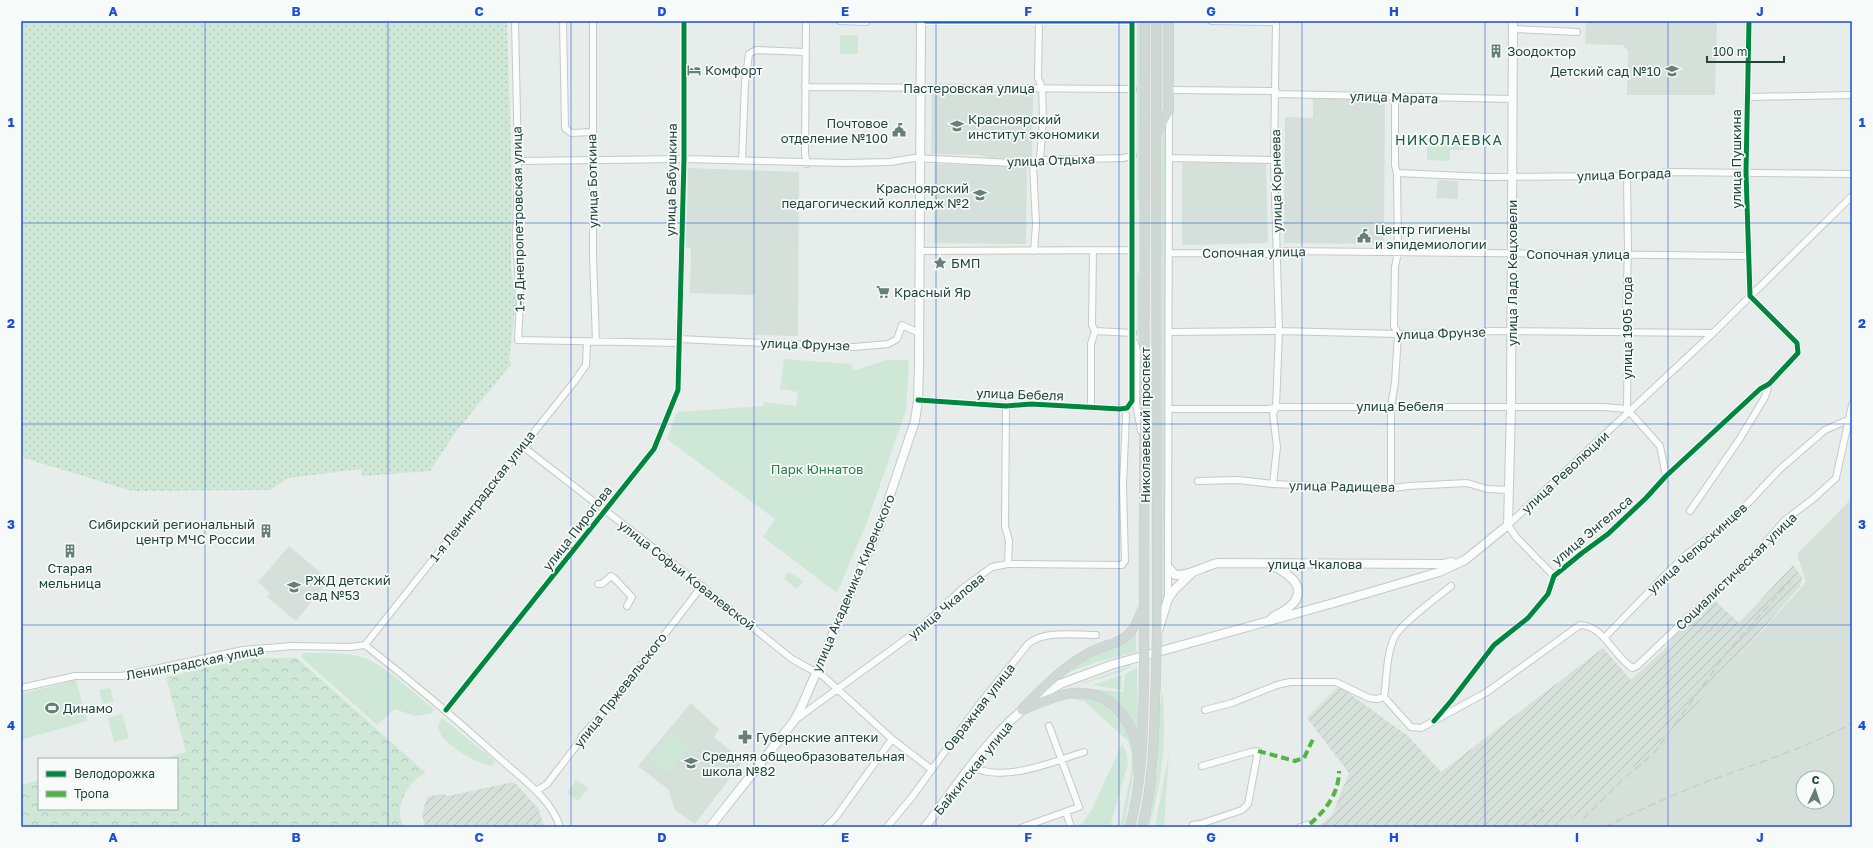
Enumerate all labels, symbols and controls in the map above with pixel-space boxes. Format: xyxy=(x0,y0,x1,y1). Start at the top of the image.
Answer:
text: A xyxy=(108,3,118,19)
text: B xyxy=(291,3,301,19)
text: C xyxy=(474,3,484,19)
text: D xyxy=(657,3,667,19)
text: E xyxy=(841,3,849,19)
text: F xyxy=(1024,3,1032,19)
text: G xyxy=(1206,3,1216,19)
text: H xyxy=(1389,3,1399,19)
text: I xyxy=(1575,3,1579,19)
text: J xyxy=(1756,3,1764,19)
scale bar xyxy=(1707,38,1784,64)
building icon: Зоодоктор xyxy=(1488,43,1504,59)
place label: Зоодоктор xyxy=(1507,43,1576,59)
text: 100 m xyxy=(1713,44,1747,59)
hotel icon: Комфорт xyxy=(686,62,702,78)
place label: Комфорт xyxy=(705,62,763,78)
place label: Детский сад №10 xyxy=(1550,63,1661,79)
school or university icon: Детский сад №10 xyxy=(1664,63,1680,79)
street label: Пастеровская улица xyxy=(903,80,1035,96)
street label: улица Марата xyxy=(1349,87,1439,107)
street label: улица Пушкина xyxy=(1728,109,1744,209)
place label: Красноярский институт экономики xyxy=(968,111,1100,142)
text: 1 xyxy=(8,114,15,130)
text: 1 xyxy=(1859,114,1866,130)
place label: Почтовое отделение №100 xyxy=(781,115,888,146)
school or university icon: Красноярский институт экономики xyxy=(949,118,965,134)
public building icon: Почтовое отделение №100 xyxy=(891,122,907,138)
street label: улица Бабушкина xyxy=(662,123,680,237)
street label: 1-я Днепропетровская улица xyxy=(508,126,528,312)
street label: улица Корнеева xyxy=(1267,129,1285,233)
district label: НИКОЛАЕВКА xyxy=(1395,131,1503,148)
street label: улица Боткина xyxy=(583,134,601,228)
street label: улица Отдыха xyxy=(1006,150,1096,170)
street label: улица Бограда xyxy=(1577,164,1671,184)
place label: Красноярский педагогический колледж №2 xyxy=(782,180,969,211)
school or university icon: Красноярский педагогический колледж №2 xyxy=(972,187,988,203)
street label: улица Ладо Кецховели xyxy=(1504,200,1520,346)
place label: Центр гигиены и эпидемиологии xyxy=(1375,221,1487,252)
public building icon: Центр гигиены и эпидемиологии xyxy=(1356,228,1372,244)
street label: Сопочная улица xyxy=(1202,243,1306,261)
street label: Сопочная улица xyxy=(1526,246,1630,262)
place icon: БМП xyxy=(932,255,948,271)
place label: БМП xyxy=(951,255,981,271)
street label: улица 1905 года xyxy=(1619,276,1635,380)
supermarket icon: Красный Яр xyxy=(875,284,891,300)
place label: Красный Яр xyxy=(894,284,971,300)
text: 2 xyxy=(7,315,15,331)
text: 2 xyxy=(1858,315,1866,331)
street label: улица Фрунзе xyxy=(1396,323,1486,343)
street label: улица Фрунзе xyxy=(760,334,850,354)
street label: Николаевский проспект xyxy=(1137,346,1153,503)
street label: улица Бебеля xyxy=(976,384,1064,404)
street label: улица Бебеля xyxy=(1356,398,1444,414)
street label: 1-я Ленинградская улица xyxy=(426,427,538,565)
street label: улица Революции xyxy=(1518,427,1612,517)
park label: Парк Юннатов xyxy=(771,461,863,477)
street label: улица Радищева xyxy=(1289,477,1395,495)
street label: улица Пирогова xyxy=(539,482,615,574)
street label: улица Академика Киренского xyxy=(808,491,898,674)
street label: улица Энгельса xyxy=(1548,492,1636,568)
street label: улица Челюскинцев xyxy=(1644,499,1750,597)
street label: Социалистическая улица xyxy=(1672,509,1800,633)
text: 3 xyxy=(7,516,15,532)
place label: Сибирский региональный центр МЧС России xyxy=(89,516,255,547)
text: 3 xyxy=(1858,516,1866,532)
street label: улица Софьи Ковалевской xyxy=(615,517,759,633)
building icon: Сибирский региональный центр МЧС России xyxy=(258,523,274,539)
building icon: Старая мельница xyxy=(62,543,78,559)
street label: улица Чкалова xyxy=(1268,556,1362,572)
place label: Старая мельница xyxy=(39,560,101,591)
street label: улица Чкалова xyxy=(905,569,987,643)
place label: РЖД детский сад №53 xyxy=(305,572,391,603)
school or university icon: РЖД детский сад №53 xyxy=(286,579,302,595)
street label: улица Пржевальского xyxy=(570,629,670,751)
street label: Ленинградская улица xyxy=(125,641,265,683)
street label: Овражная улица xyxy=(940,660,1018,754)
sports icon: Динамо xyxy=(44,700,60,716)
place label: Динамо xyxy=(63,700,113,716)
text: 4 xyxy=(7,717,15,733)
text: 4 xyxy=(1858,717,1866,733)
street label: Байкитская улица xyxy=(930,718,1016,818)
pharmacy icon: Губернские аптеки xyxy=(737,729,753,745)
place label: Губернские аптеки xyxy=(756,729,878,745)
place label: Средняя общеобразовательная школа №82 xyxy=(702,748,905,779)
school or university icon: Средняя общеобразовательная школа №82 xyxy=(683,755,699,771)
legend xyxy=(38,758,178,810)
text: Велодорожка xyxy=(74,766,155,781)
north arrow xyxy=(1795,770,1835,810)
text: С xyxy=(1811,773,1820,786)
text: Тропа xyxy=(74,786,109,801)
text: A xyxy=(108,829,118,845)
text: B xyxy=(291,829,301,845)
text: C xyxy=(474,829,484,845)
text: D xyxy=(657,829,667,845)
text: E xyxy=(841,829,849,845)
text: F xyxy=(1024,829,1032,845)
text: G xyxy=(1206,829,1216,845)
text: H xyxy=(1389,829,1399,845)
text: I xyxy=(1575,829,1579,845)
text: J xyxy=(1756,829,1764,845)

